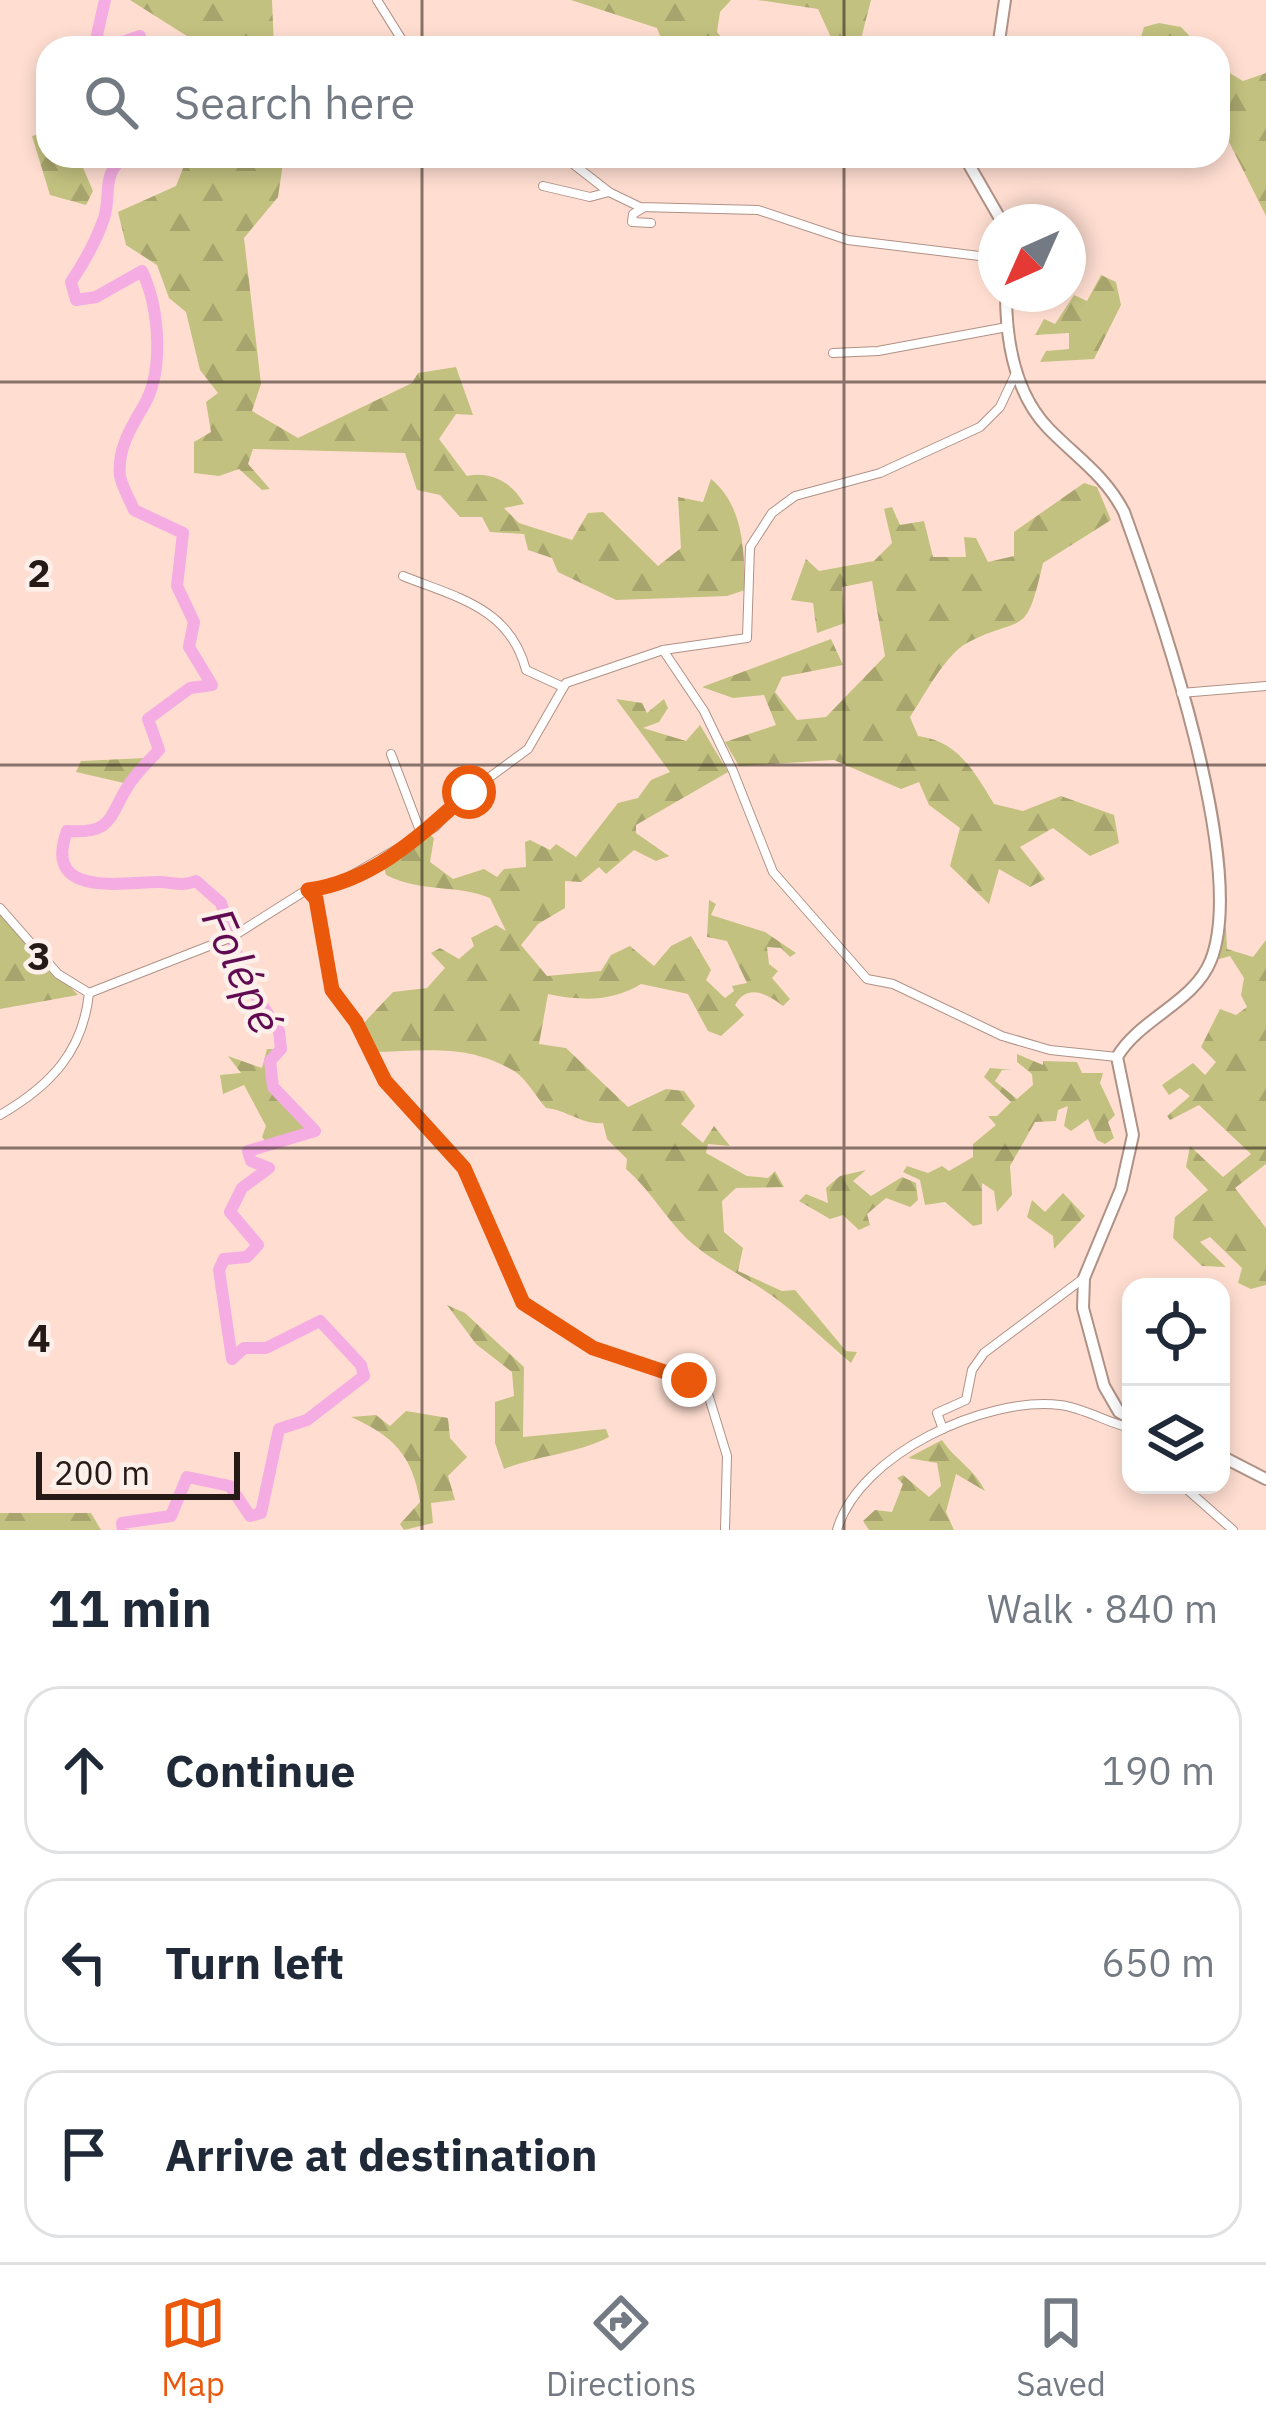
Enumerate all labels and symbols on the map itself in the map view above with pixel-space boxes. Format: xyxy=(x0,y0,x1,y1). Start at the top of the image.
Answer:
north arrow xyxy=(978,204,1086,312)
text: 2 xyxy=(27,547,51,598)
route start xyxy=(442,765,496,819)
water label: Folépé xyxy=(190,898,296,1042)
text: 3 xyxy=(27,930,51,981)
text: 4 xyxy=(27,1312,51,1363)
route end xyxy=(662,1353,716,1407)
scale bar xyxy=(36,1446,240,1499)

